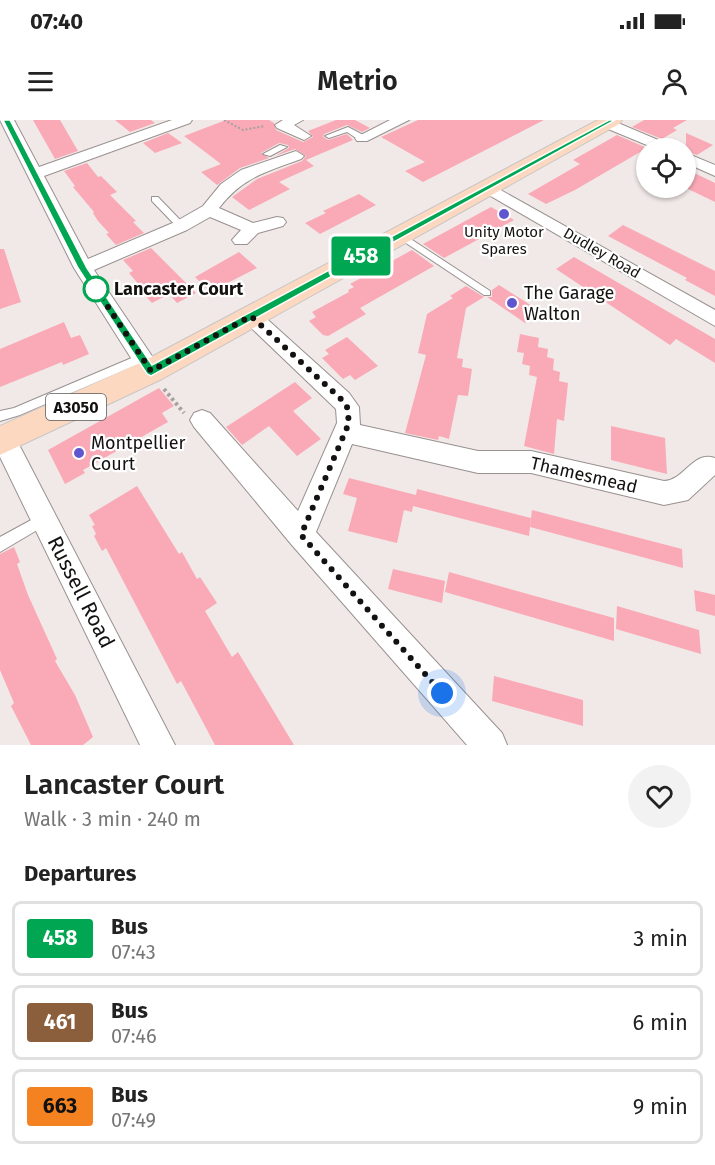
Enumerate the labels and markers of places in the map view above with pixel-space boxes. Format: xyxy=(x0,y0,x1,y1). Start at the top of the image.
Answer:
marker: Unity Motor Spares xyxy=(497,207,511,221)
place label: Unity Motor Spares xyxy=(464,223,544,258)
marker: Lancaster Court xyxy=(83,276,109,302)
place label: Lancaster Court xyxy=(114,278,244,300)
place label: The Garage Walton xyxy=(524,282,614,325)
marker: The Garage Walton xyxy=(505,296,519,310)
place label: Montpellier Court xyxy=(91,432,185,475)
marker: Montpellier Court xyxy=(72,446,86,460)

